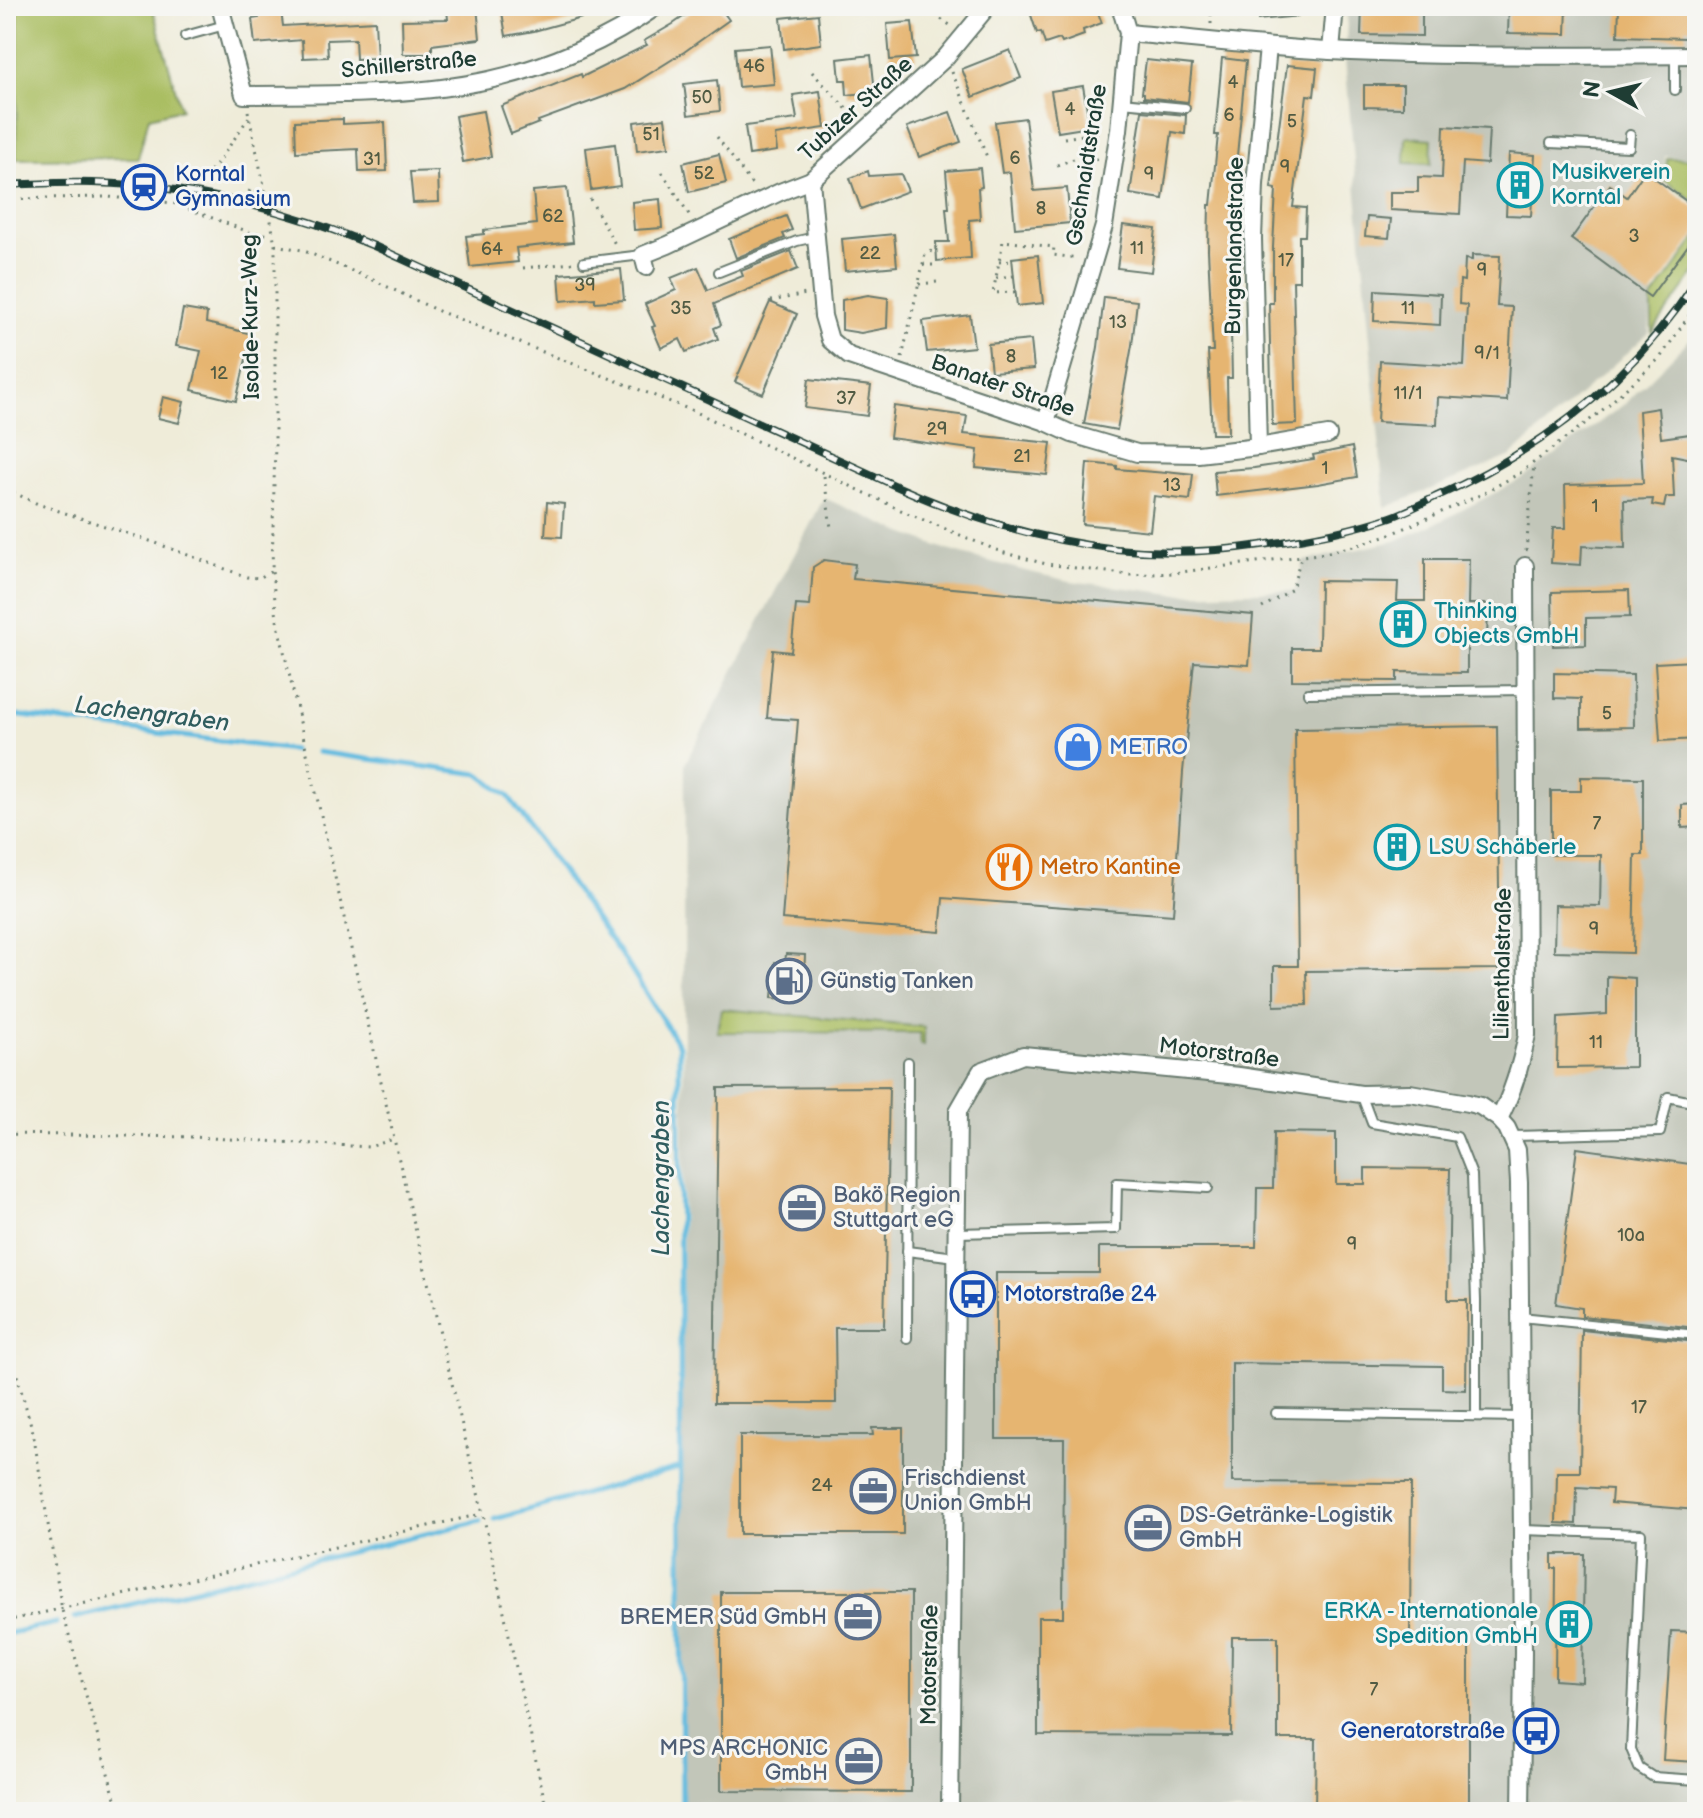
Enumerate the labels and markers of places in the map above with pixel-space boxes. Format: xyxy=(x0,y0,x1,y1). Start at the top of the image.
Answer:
place label: Musikverein Korntal xyxy=(1551,159,1671,211)
place label: Korntal Gymnasium xyxy=(175,161,291,213)
building icon: Musikverein Korntal xyxy=(1496,161,1544,209)
station icon: Korntal Gymnasium xyxy=(120,163,168,211)
place label: Thinking Objects GmbH xyxy=(1434,598,1579,650)
building icon: Thinking Objects GmbH xyxy=(1379,600,1427,648)
shop icon: METRO xyxy=(1054,723,1102,771)
place label: METRO xyxy=(1109,734,1188,761)
building icon: LSU Schäberle xyxy=(1373,823,1421,871)
place label: LSU Schäberle xyxy=(1428,834,1576,861)
restaurant icon: Metro Kantine xyxy=(985,843,1033,891)
place label: Metro Kantine xyxy=(1040,854,1181,881)
fuel station icon: Günstig Tanken xyxy=(765,957,813,1005)
place label: Günstig Tanken xyxy=(820,968,974,995)
place label: Bakö Region Stuttgart eG xyxy=(833,1182,961,1234)
office icon: Bakö Region Stuttgart eG xyxy=(778,1184,826,1232)
bus stop icon: Motorstraße 24 xyxy=(949,1270,997,1318)
place label: Motorstraße 24 xyxy=(1004,1281,1157,1308)
place label: Frischdienst Union GmbH xyxy=(904,1465,1032,1517)
office icon: Frischdienst Union GmbH xyxy=(849,1467,897,1515)
place label: DS-Getränke-Logistik GmbH xyxy=(1179,1502,1393,1554)
office icon: DS-Getränke-Logistik GmbH xyxy=(1124,1504,1172,1552)
office icon: BREMER Süd GmbH xyxy=(834,1593,882,1641)
place label: ERKA - Internationale Spedition GmbH xyxy=(1324,1598,1538,1650)
building icon: ERKA - Internationale Spedition GmbH xyxy=(1545,1600,1593,1648)
place label: BREMER Süd GmbH xyxy=(620,1604,827,1631)
bus stop icon: Generatorstraße xyxy=(1512,1707,1560,1755)
place label: Generatorstraße xyxy=(1341,1718,1505,1745)
place label: MPS ARCHONIC GmbH xyxy=(659,1735,828,1787)
office icon: MPS ARCHONIC GmbH xyxy=(835,1737,883,1785)

